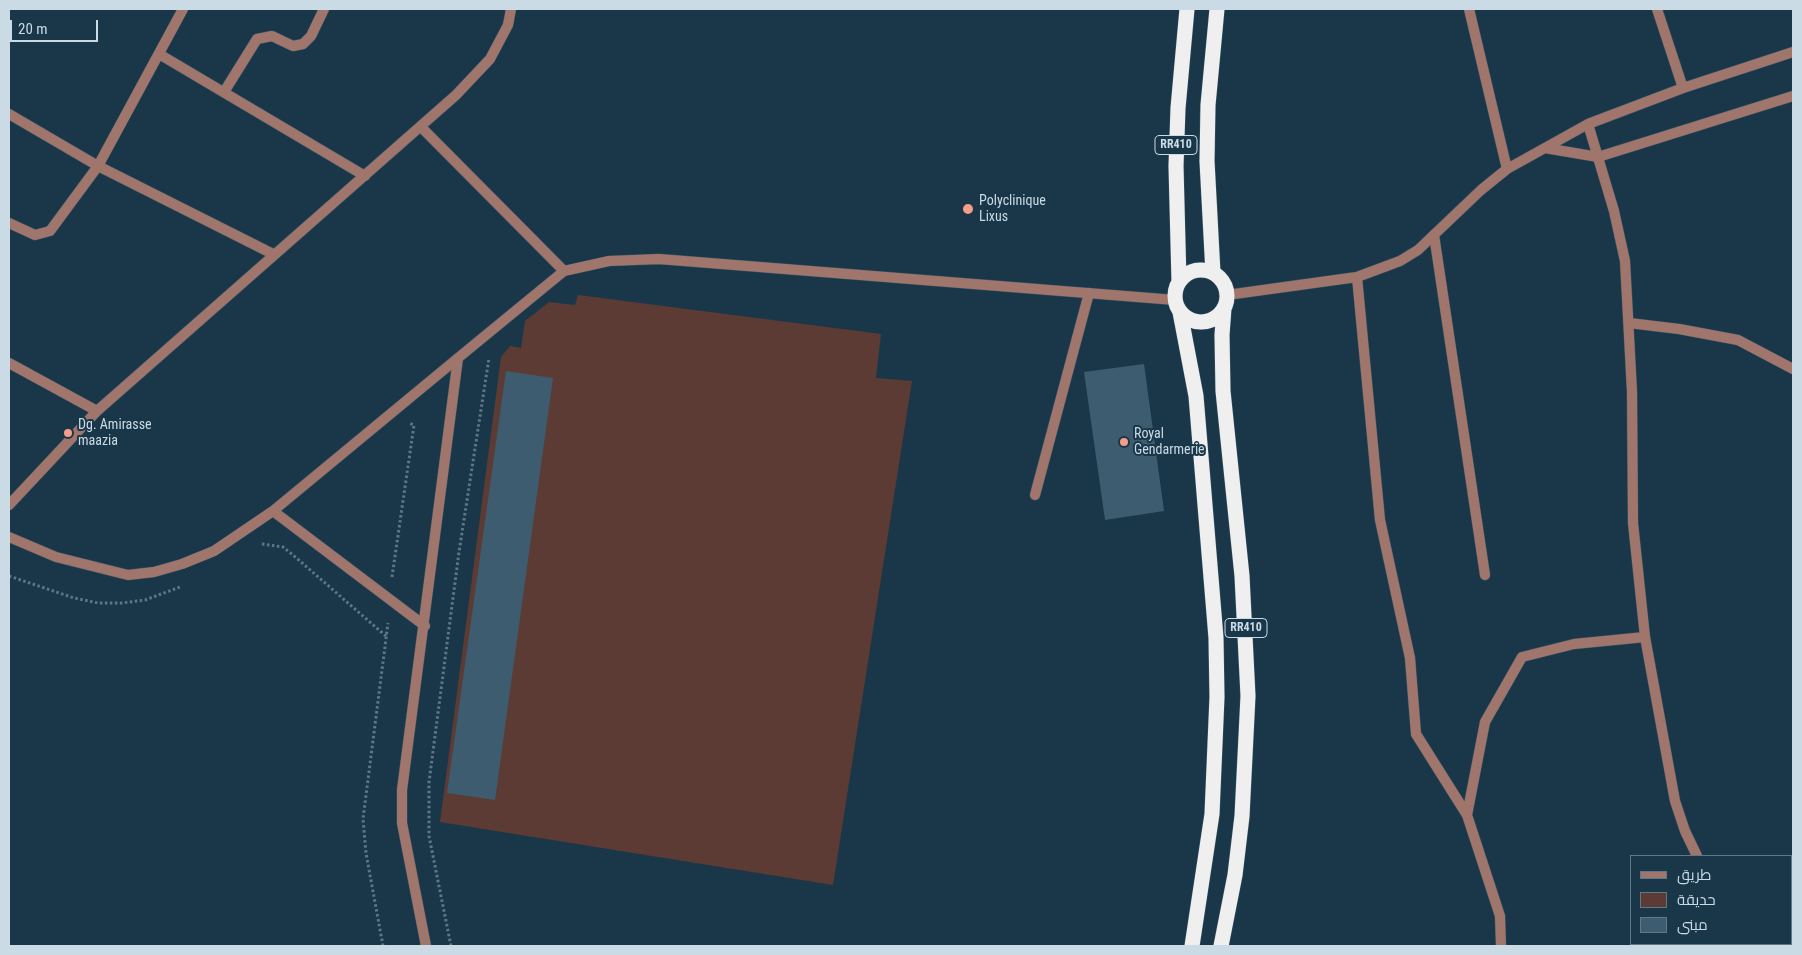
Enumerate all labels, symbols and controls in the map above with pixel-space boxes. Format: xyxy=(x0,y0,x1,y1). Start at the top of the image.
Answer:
scale bar xyxy=(12,10,100,42)
text: 20 m xyxy=(18,20,48,38)
road number: RR410 xyxy=(1155,136,1197,154)
place label: Polyclinique Lixus xyxy=(979,193,1046,226)
marker: Polyclinique Lixus xyxy=(961,202,975,216)
place label: Dg. Amirasse maazia xyxy=(78,417,152,450)
place label: Royal Gendarmerie xyxy=(1134,426,1205,458)
marker: Dg. Amirasse maazia xyxy=(62,427,74,439)
marker: Royal Gendarmerie xyxy=(1118,436,1130,448)
road number: RR410 xyxy=(1225,618,1267,638)
legend xyxy=(1630,855,1792,945)
text: طريق xyxy=(1677,866,1711,884)
text: حديقة xyxy=(1677,891,1716,909)
text: مبنى xyxy=(1677,916,1708,934)

